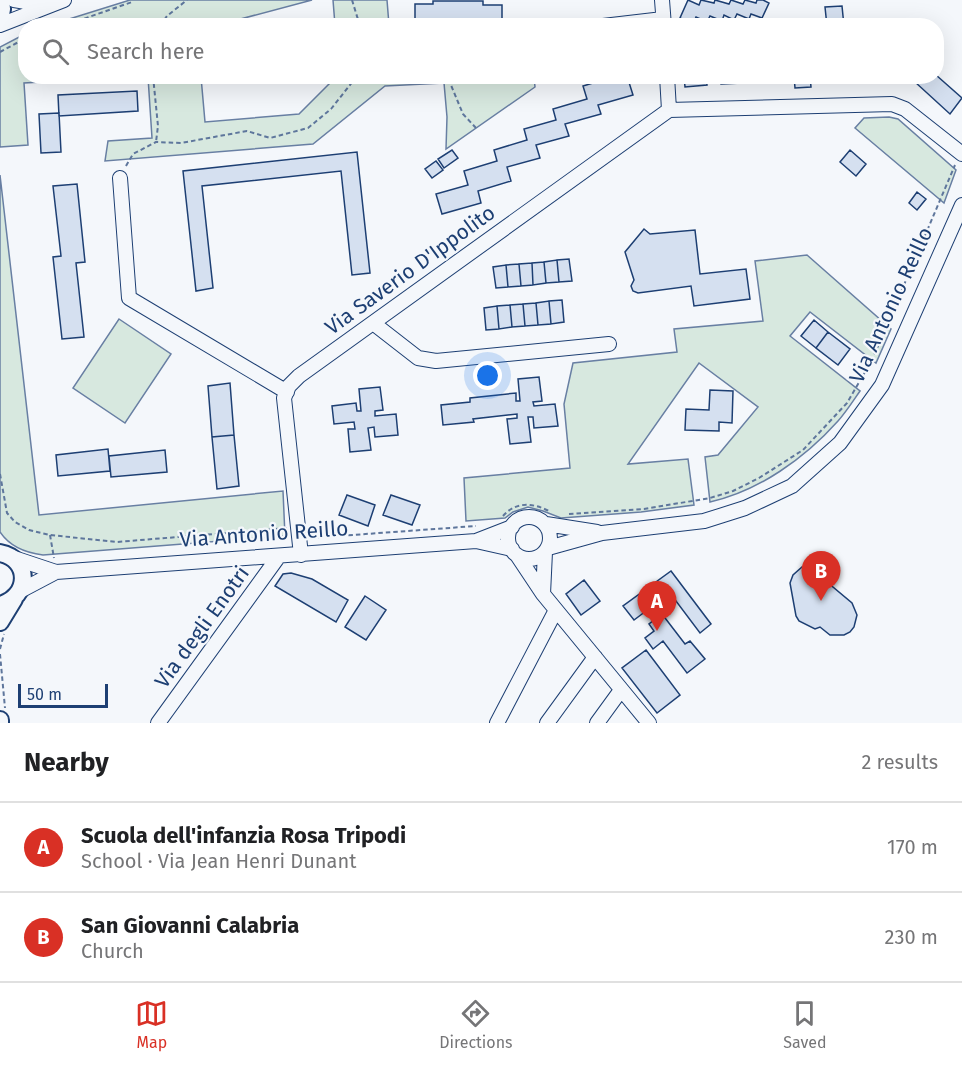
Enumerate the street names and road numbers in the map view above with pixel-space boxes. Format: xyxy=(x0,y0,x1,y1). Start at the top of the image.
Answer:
street label: Via Saverio D'Ippolito xyxy=(320,200,500,340)
street label: Via Antonio Reillo xyxy=(844,223,938,387)
street label: Via Antonio Reillo xyxy=(179,515,349,553)
street label: Via degli Enotri xyxy=(149,561,255,693)

